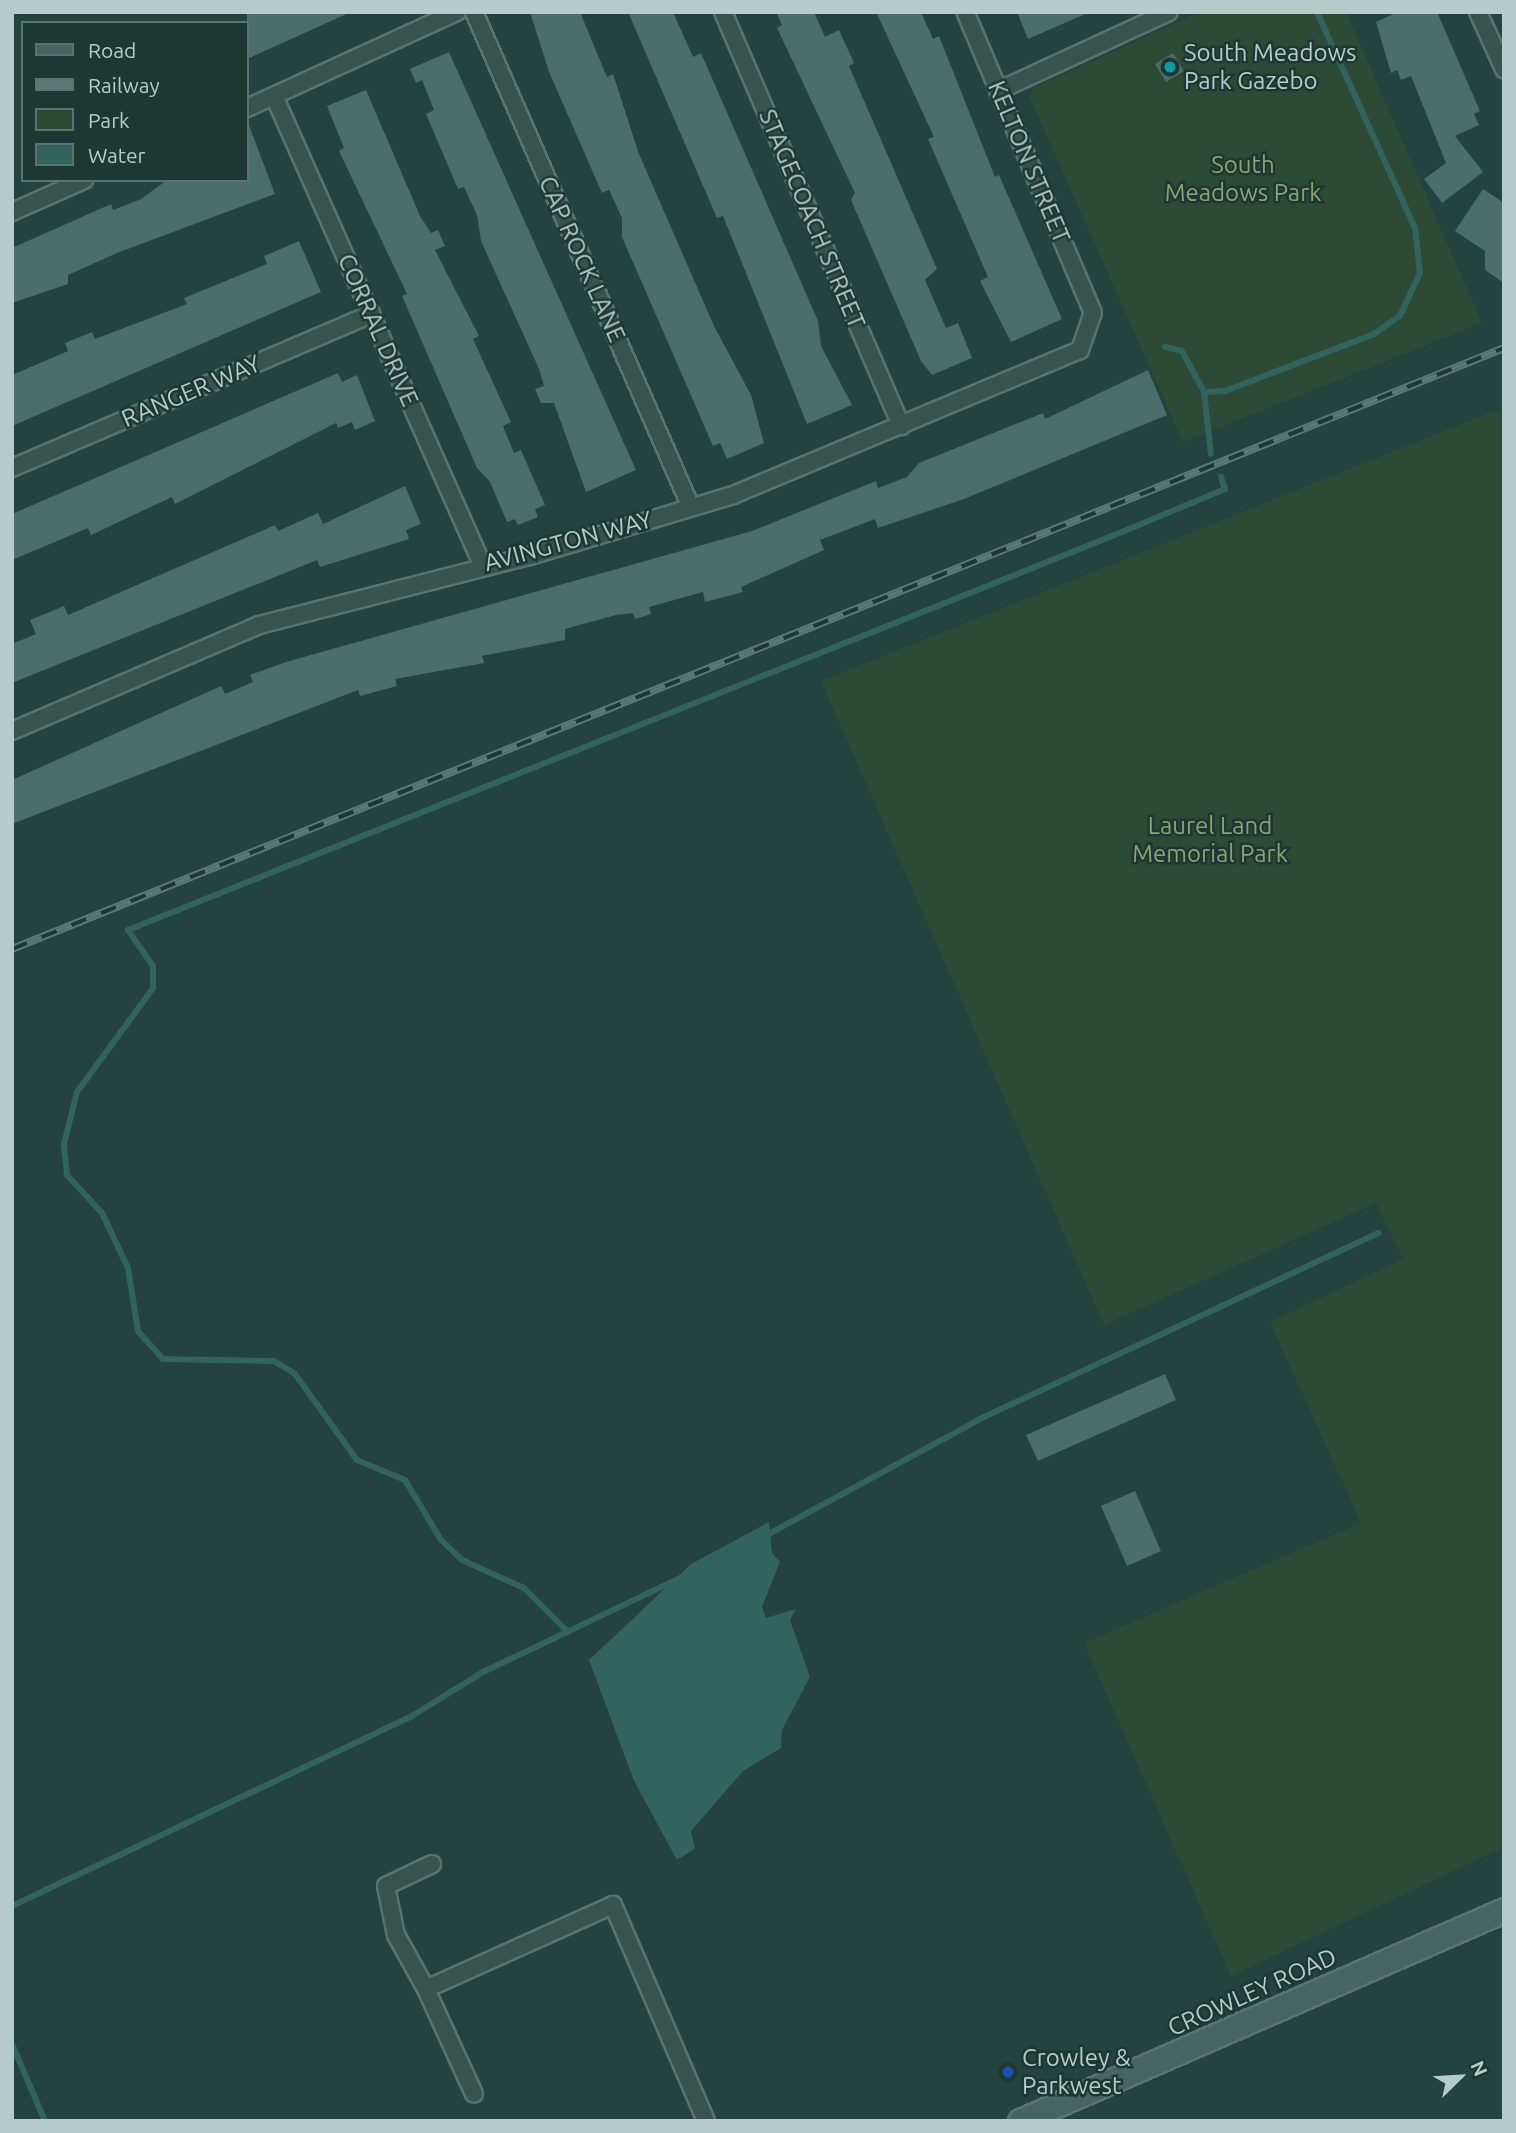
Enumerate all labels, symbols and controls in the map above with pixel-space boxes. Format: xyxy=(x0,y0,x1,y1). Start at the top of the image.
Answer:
legend xyxy=(21,21,248,182)
text: Road xyxy=(88,38,136,62)
place label: South Meadows Park Gazebo xyxy=(1184,39,1356,95)
marker: South Meadows Park Gazebo xyxy=(1162,59,1178,75)
text: Railway xyxy=(88,73,160,97)
street label: KELTON STREET xyxy=(982,77,1076,247)
street label: STAGECOACH STREET xyxy=(753,105,871,333)
text: Park xyxy=(88,108,130,132)
text: Water xyxy=(88,143,146,167)
park label: South Meadows Park xyxy=(1165,151,1321,207)
street label: CAP ROCK LANE xyxy=(533,172,631,346)
street label: CORRAL DRIVE xyxy=(332,249,424,411)
street label: RANGER WAY xyxy=(117,349,265,433)
street label: AVINGTON WAY xyxy=(481,505,655,577)
park label: Laurel Land Memorial Park xyxy=(1132,812,1288,868)
street label: CROWLEY ROAD xyxy=(1163,1942,1341,2042)
north arrow xyxy=(1425,2042,1495,2112)
place label: Crowley & Parkwest xyxy=(1022,2044,1131,2100)
text: N xyxy=(1466,2058,1492,2079)
marker: Crowley & Parkwest xyxy=(1000,2064,1016,2080)

